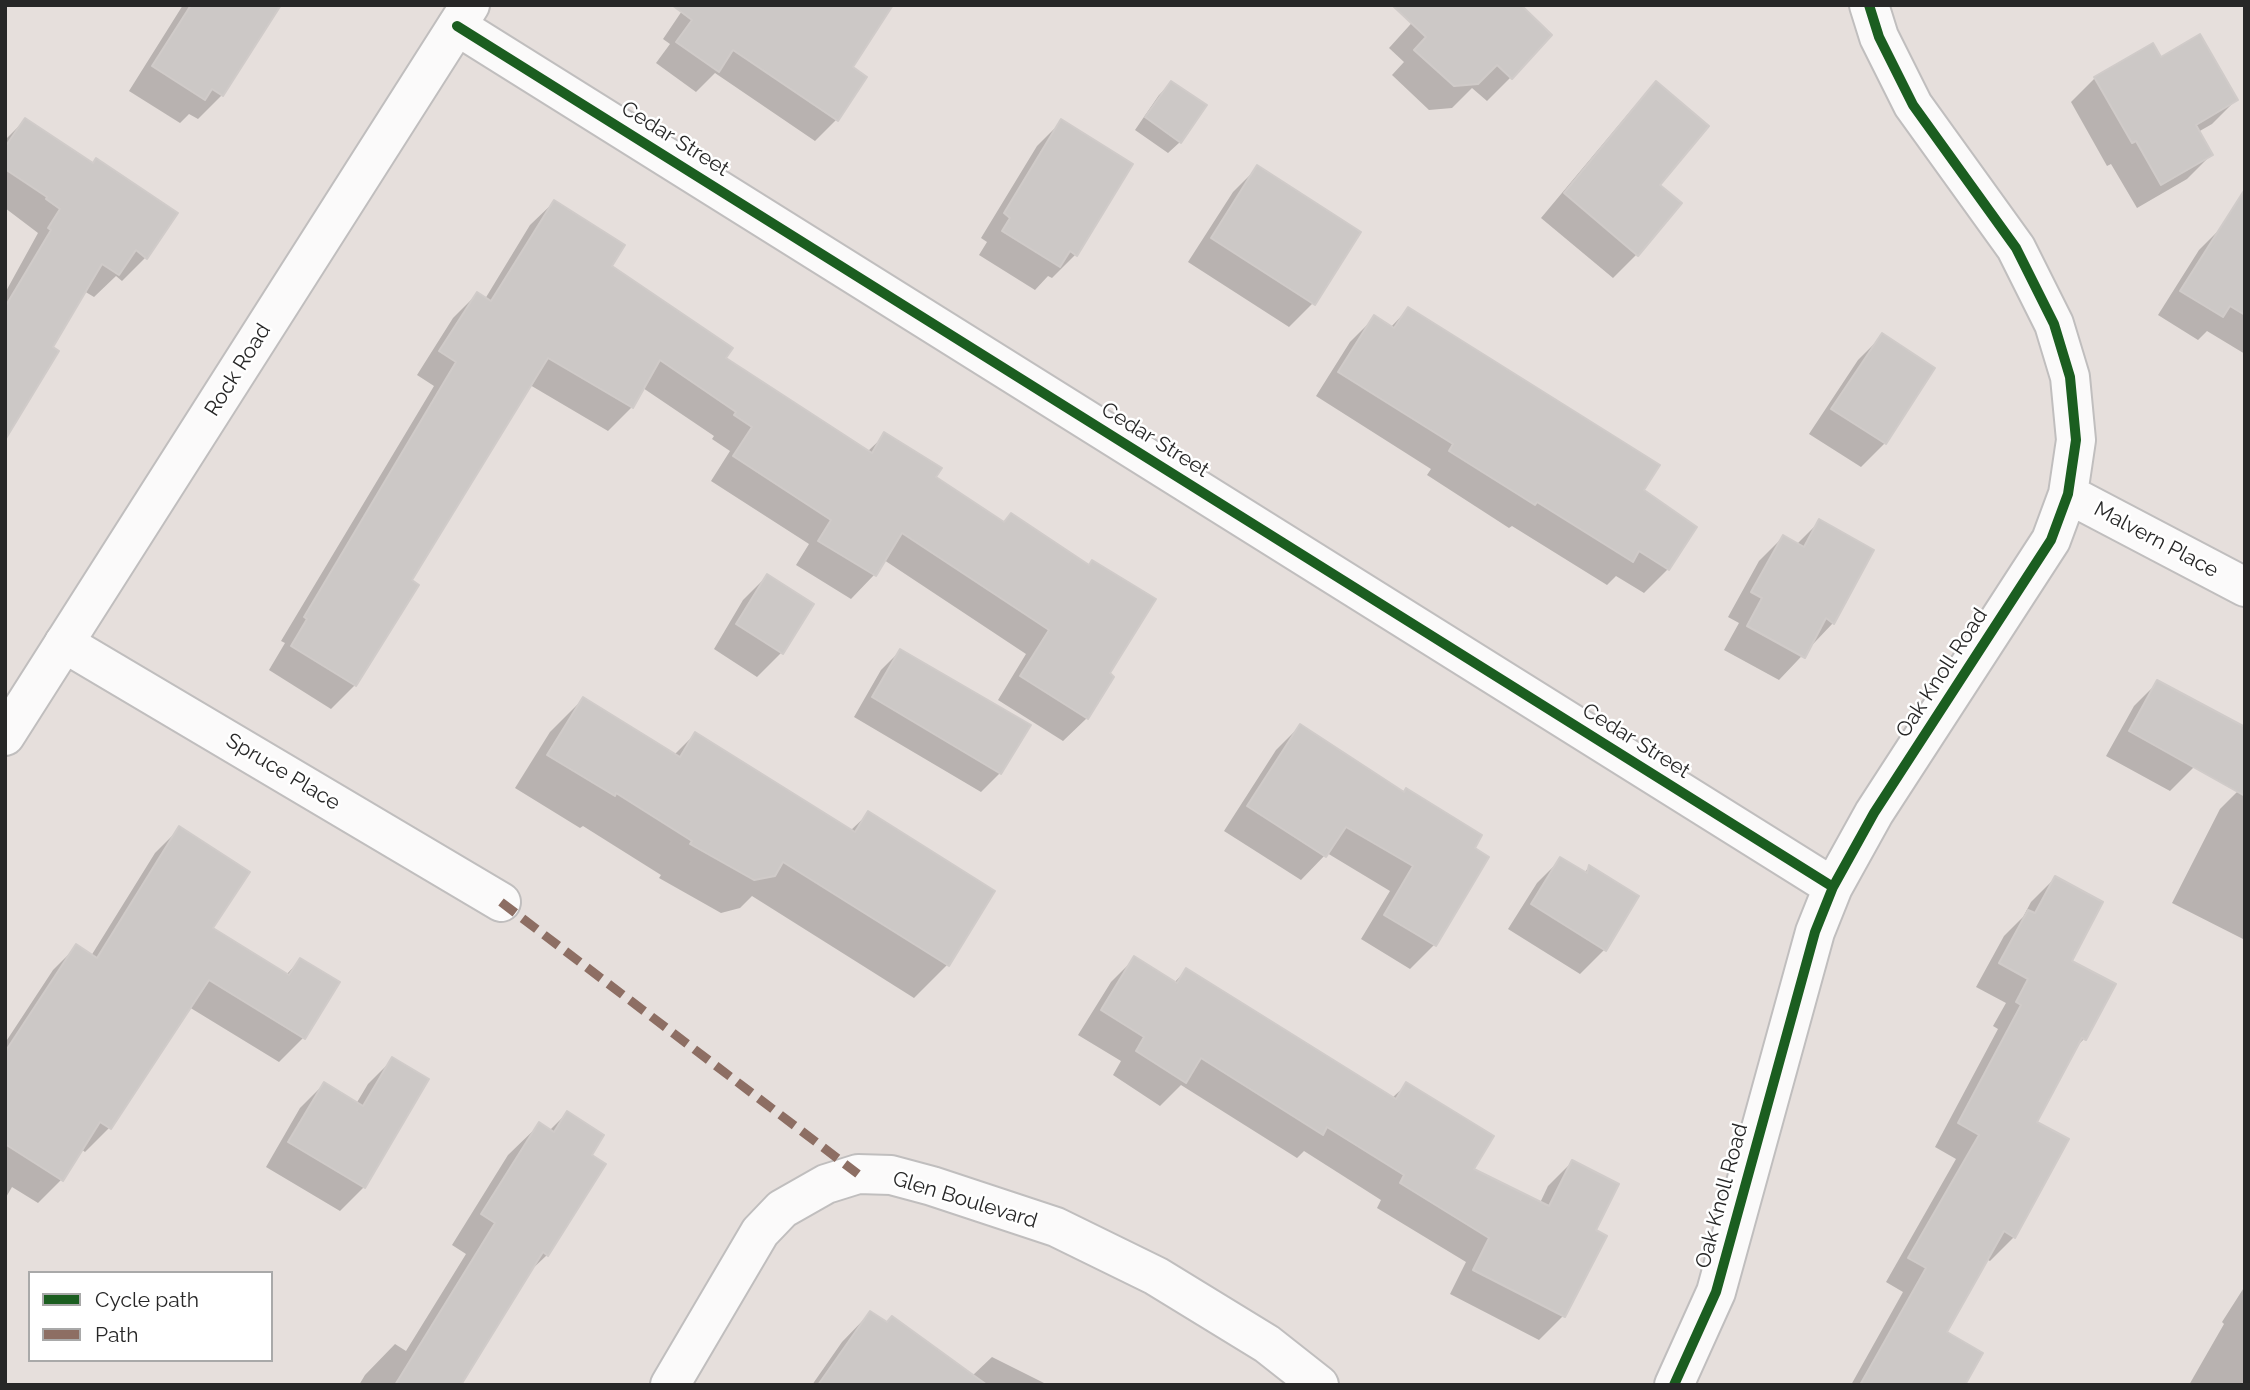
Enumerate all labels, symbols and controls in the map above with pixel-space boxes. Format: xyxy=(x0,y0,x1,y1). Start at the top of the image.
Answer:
street label: Cedar Street xyxy=(617,96,733,182)
street label: Rock Road xyxy=(200,319,276,421)
street label: Cedar Street xyxy=(1097,397,1213,483)
street label: Malvern Place xyxy=(2090,497,2222,583)
street label: Oak Knoll Road xyxy=(1891,604,1993,742)
street label: Cedar Street xyxy=(1578,698,1694,784)
street label: Spruce Place xyxy=(221,728,345,816)
street label: Oak Knoll Road xyxy=(1691,1121,1753,1271)
street label: Glen Boulevard xyxy=(890,1166,1040,1234)
legend xyxy=(28,1271,273,1362)
text: Cycle path xyxy=(95,1287,199,1312)
text: Path xyxy=(95,1322,139,1347)

